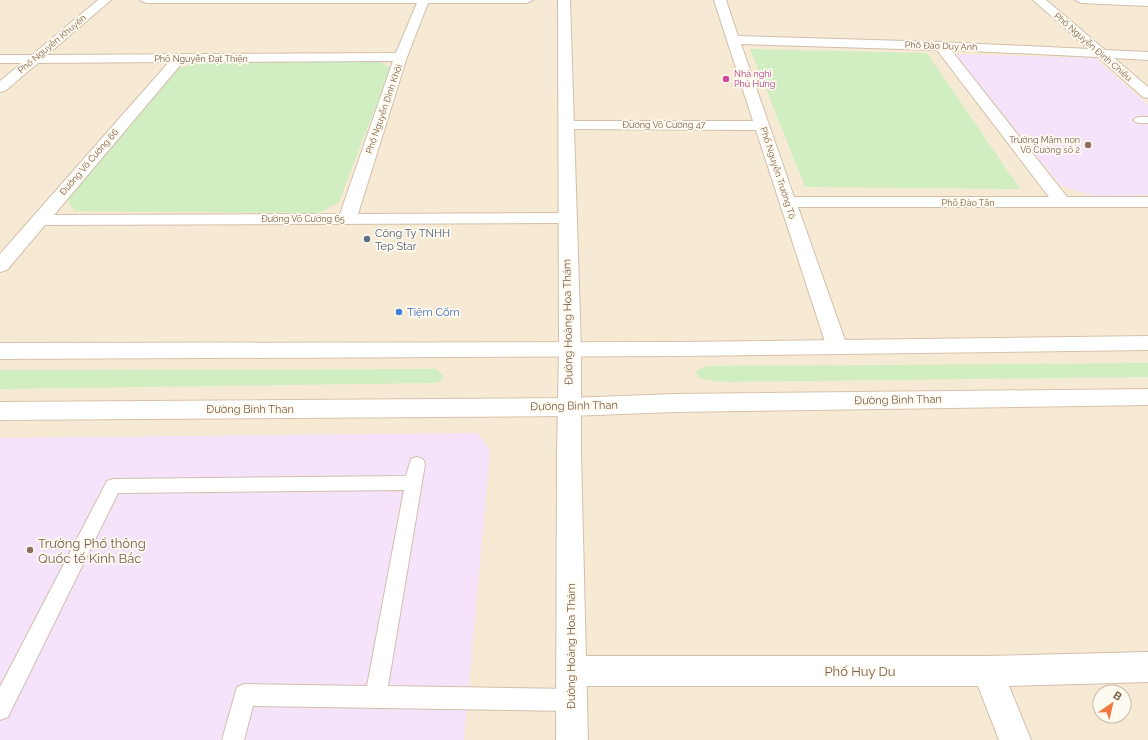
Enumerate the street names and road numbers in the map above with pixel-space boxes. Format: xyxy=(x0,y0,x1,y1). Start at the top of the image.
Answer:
street label: Phố Nguyễn Đình Chiểu xyxy=(1052,11,1134,83)
street label: Phố Nguyễn Khuyến xyxy=(16,13,88,75)
street label: Phố Đào Duy Anh xyxy=(905,40,977,52)
street label: Phố Nguyễn Đạt Thiện xyxy=(154,54,248,64)
street label: Phố Nguyễn Đình Khôi xyxy=(364,63,404,155)
street label: Đường Võ Cường 47 xyxy=(623,120,706,130)
street label: Phố Nguyễn Trường Tộ xyxy=(758,126,798,220)
street label: Đường Võ Cường 66 xyxy=(58,127,121,197)
street label: Phố Đào Tấn xyxy=(942,198,994,208)
street label: Đường Võ Cường 65 xyxy=(261,214,345,224)
street label: Đường Hoàng Hoa Thám xyxy=(560,259,576,385)
street label: Đường Bình Than xyxy=(854,393,942,407)
street label: Đường Bình Than xyxy=(530,399,618,413)
street label: Đường Bình Than xyxy=(206,403,294,416)
street label: Đường Hoàng Hoa Thám xyxy=(565,583,578,709)
street label: Phố Huy Du xyxy=(824,664,896,679)

